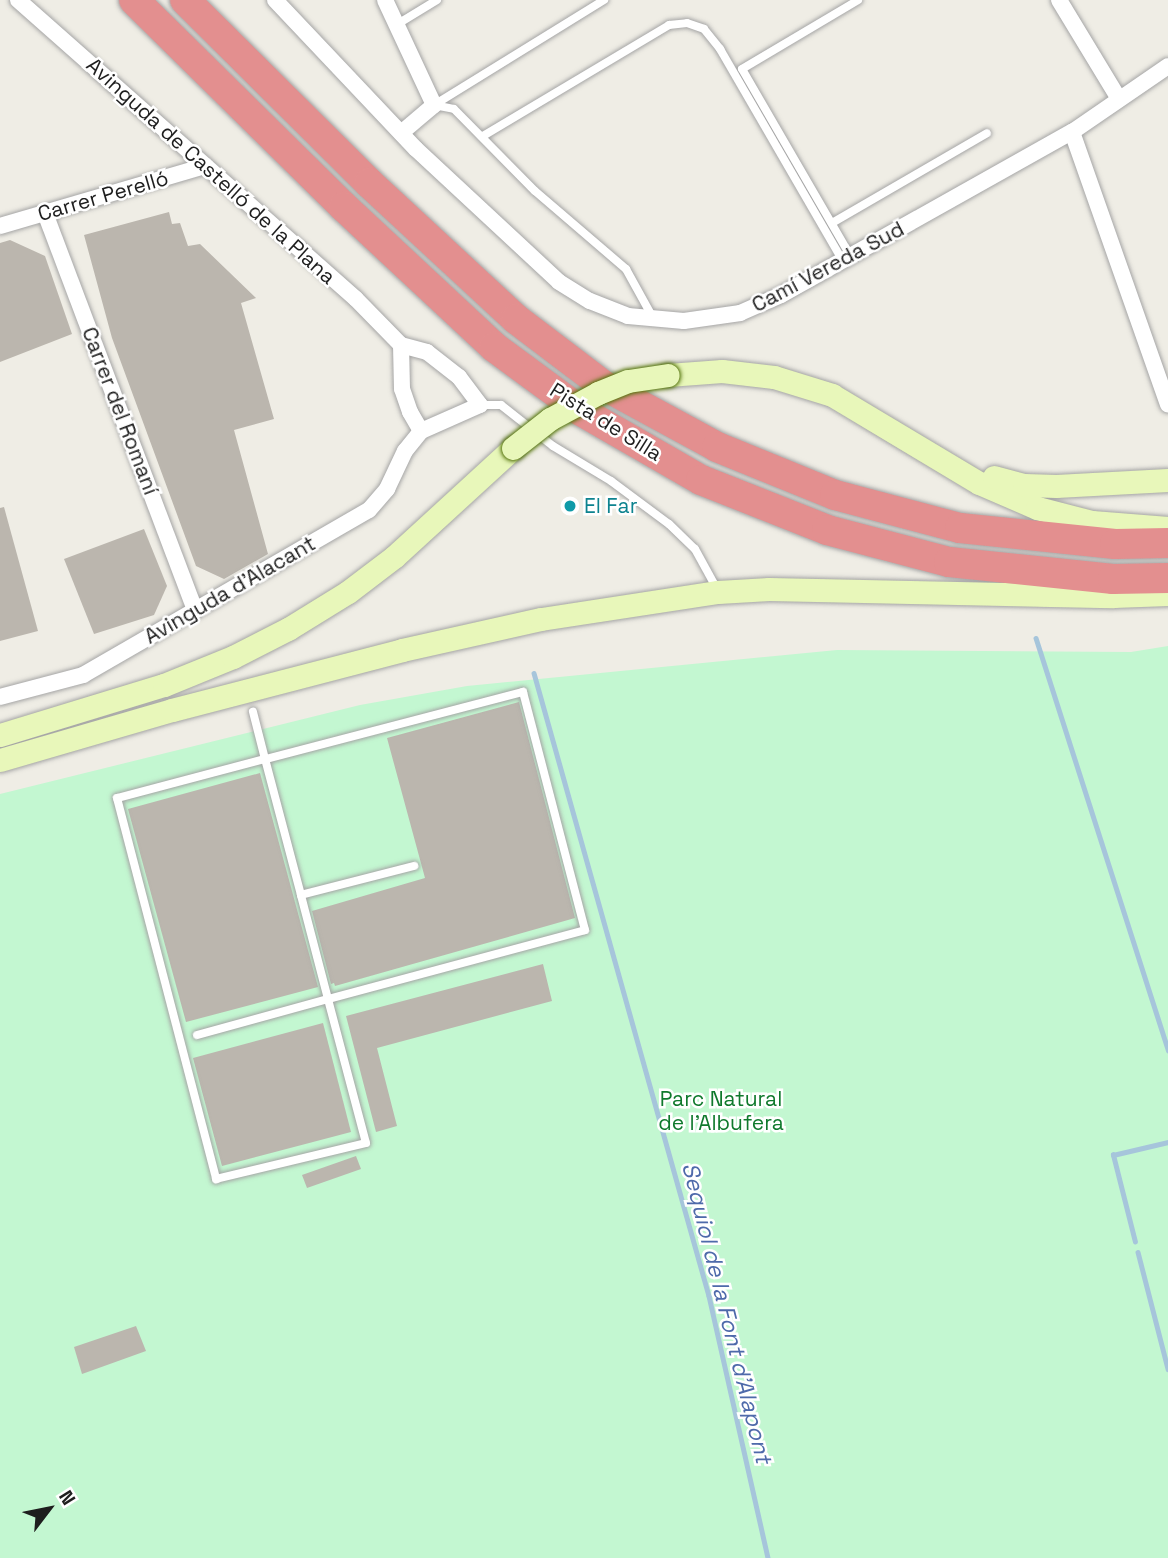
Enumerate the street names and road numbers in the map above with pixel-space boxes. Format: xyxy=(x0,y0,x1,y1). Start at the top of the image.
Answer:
street label: Avinguda de Castelló de la Plana xyxy=(81,52,341,290)
street label: Carrer Perelló xyxy=(35,165,171,227)
street label: Camí Vereda Sud xyxy=(747,216,909,318)
street label: Carrer del Romaní xyxy=(76,324,164,498)
street label: Pista de Silla xyxy=(545,378,667,466)
street label: Avinguda d'Alacant xyxy=(140,531,320,649)

